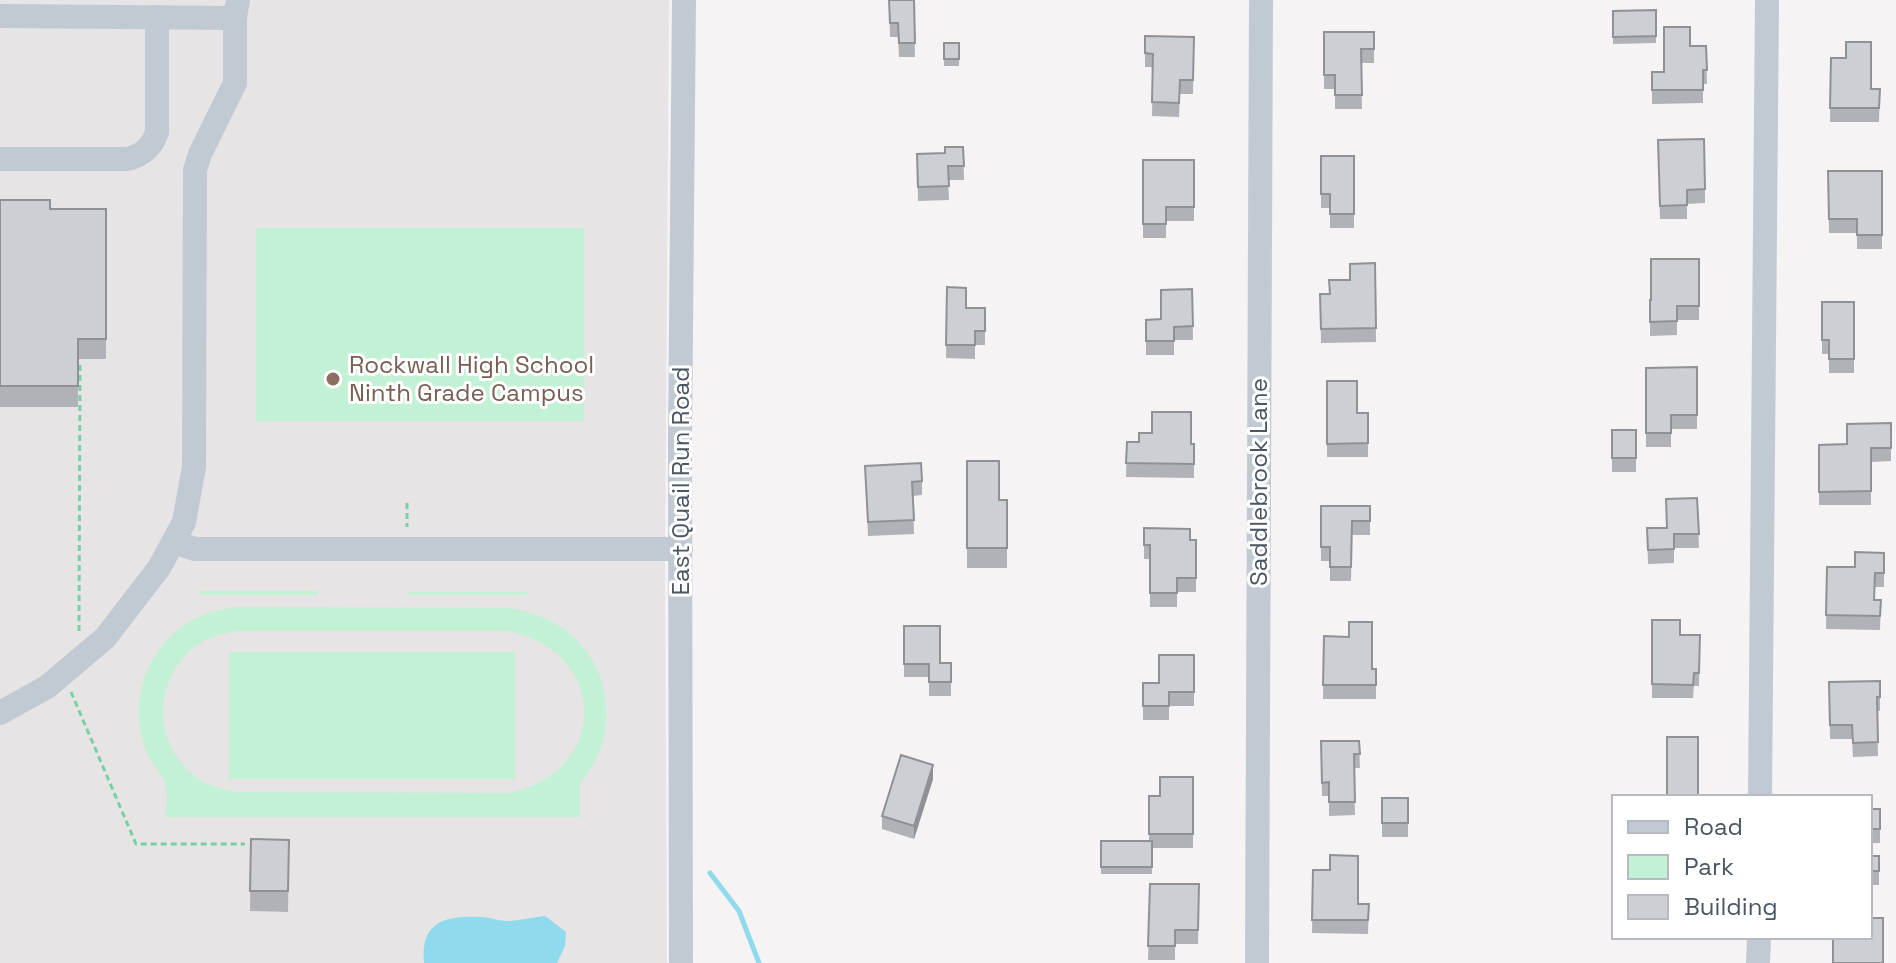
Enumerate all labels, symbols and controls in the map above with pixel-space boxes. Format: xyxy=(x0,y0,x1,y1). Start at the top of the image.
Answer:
place label: Rockwall High School Ninth Grade Campus xyxy=(349,349,594,408)
street label: East Quail Run Road xyxy=(665,367,696,595)
marker: Rockwall High School Ninth Grade Campus xyxy=(324,370,342,388)
street label: Saddlebrook Lane xyxy=(1243,378,1274,586)
legend xyxy=(1612,795,1872,939)
text: Road xyxy=(1684,811,1743,842)
text: Park xyxy=(1684,851,1734,882)
text: Building xyxy=(1684,891,1778,922)

